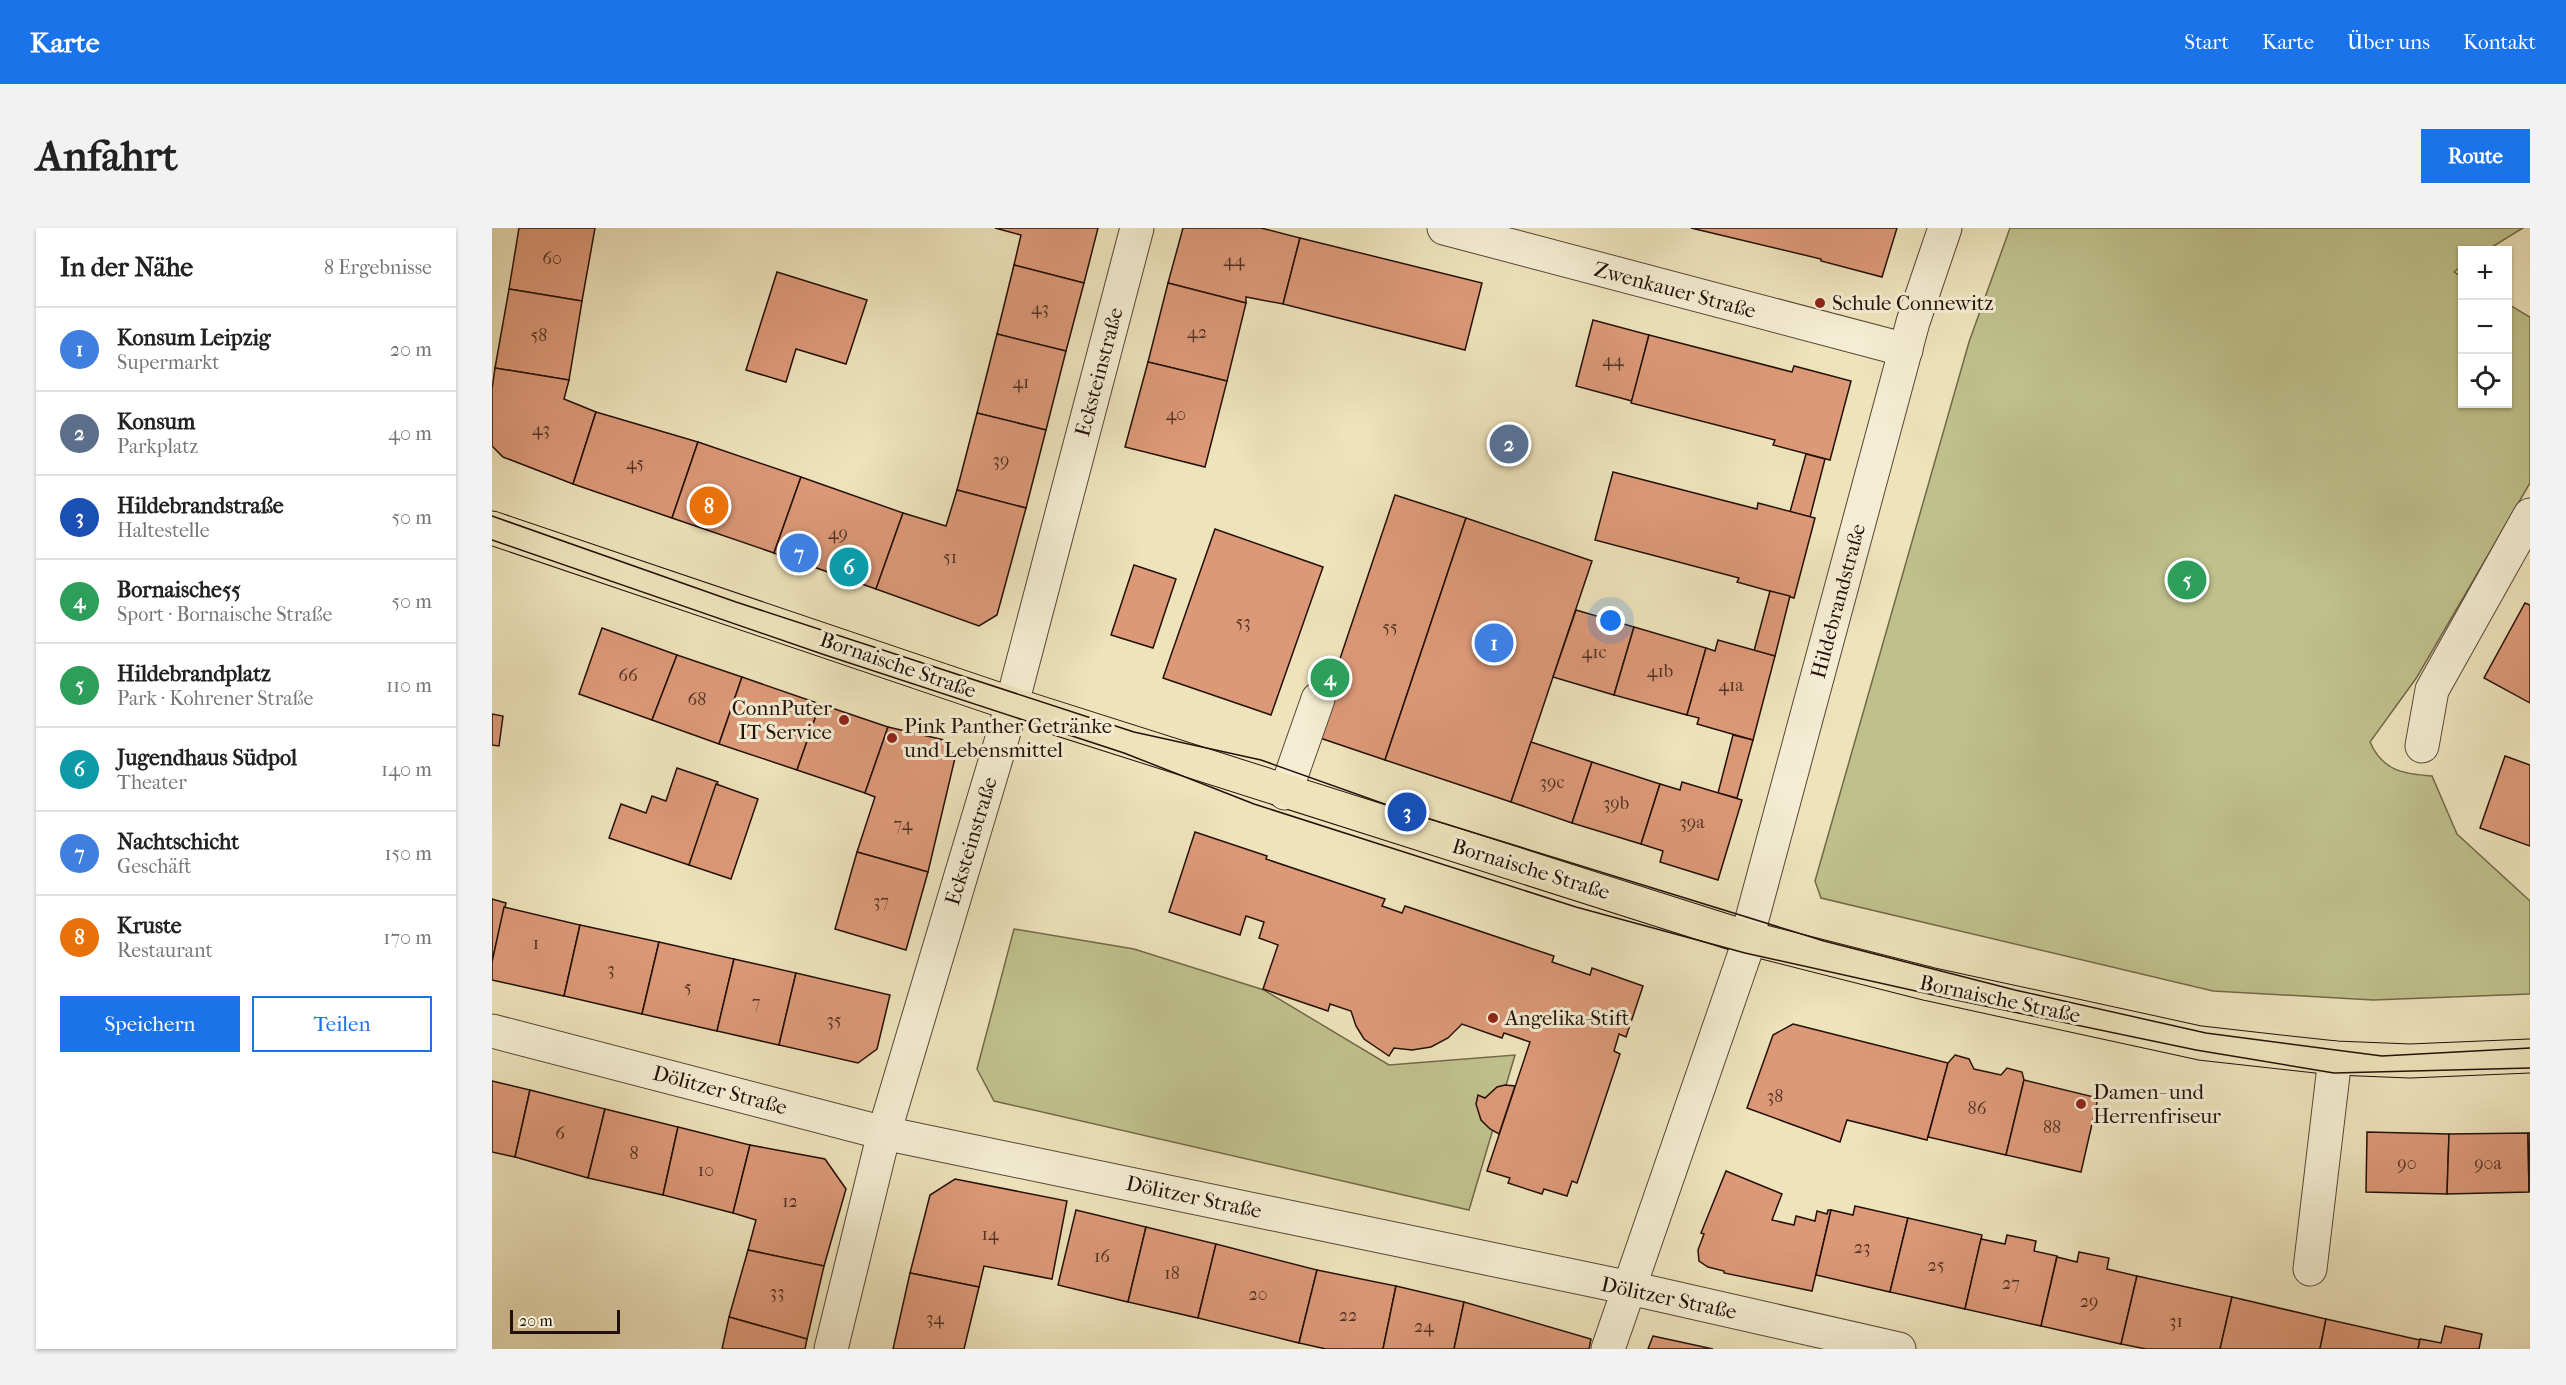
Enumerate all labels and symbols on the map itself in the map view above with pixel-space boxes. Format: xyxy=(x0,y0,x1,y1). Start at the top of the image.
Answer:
house number: 60 xyxy=(542,248,562,269)
house number: 44 xyxy=(1223,250,1245,271)
street label: Zwenkauer Straße xyxy=(1592,257,1758,323)
place label: Schule Connewitz xyxy=(1832,291,1994,315)
marker: Schule Connewitz xyxy=(1813,296,1827,310)
house number: 43 xyxy=(1031,298,1049,319)
street label: Ecksteinstraße xyxy=(1070,305,1128,439)
house number: 42 xyxy=(1187,322,1207,343)
house number: 58 xyxy=(531,325,547,346)
house number: 44 xyxy=(1602,350,1624,371)
house number: 41 xyxy=(1012,372,1030,393)
house number: 40 xyxy=(1166,404,1186,425)
house number: 43 xyxy=(532,419,550,440)
pin: 2 xyxy=(1490,422,1528,466)
house number: 39 xyxy=(993,450,1009,471)
house number: 45 xyxy=(626,453,644,474)
pin: 8 xyxy=(690,484,728,528)
street label: Hildebrandstraße xyxy=(1806,521,1870,681)
house number: 49 xyxy=(828,523,848,544)
pin: 7 xyxy=(780,530,818,576)
pin: 6 xyxy=(830,544,868,590)
house number: 51 xyxy=(943,547,957,568)
pin: 5 xyxy=(2168,558,2206,602)
your location xyxy=(1596,606,1625,635)
house number: 53 xyxy=(1235,612,1251,633)
house number: 55 xyxy=(1382,617,1398,638)
pin: 1 xyxy=(1474,620,1514,666)
street label: Bornaische Straße xyxy=(817,627,979,703)
house number: 41c xyxy=(1582,642,1607,663)
pin: 4 xyxy=(1310,656,1350,700)
house number: 41b xyxy=(1647,661,1673,682)
house number: 66 xyxy=(618,665,638,686)
house number: 41a xyxy=(1718,675,1744,696)
house number: 68 xyxy=(688,689,706,710)
place label: ConnPuter IT Service xyxy=(732,696,832,744)
marker: ConnPuter IT Service xyxy=(837,713,851,727)
place label: Pink Panther Getränke und Lebensmittel xyxy=(903,714,1112,762)
marker: Pink Panther Getränke und Lebensmittel xyxy=(885,731,899,745)
house number: 39c xyxy=(1540,772,1564,793)
street label: Ecksteinstraße xyxy=(940,774,1002,908)
pin: 3 xyxy=(1388,790,1426,834)
house number: 39b xyxy=(1603,793,1629,814)
house number: 39a xyxy=(1679,812,1705,833)
house number: 74 xyxy=(894,814,913,835)
street label: Bornaische Straße xyxy=(1449,834,1613,904)
house number: 37 xyxy=(873,891,889,912)
house number: 1 xyxy=(533,933,539,954)
house number: 3 xyxy=(607,959,615,980)
street label: Bornaische Straße xyxy=(1917,970,2083,1028)
house number: 5 xyxy=(684,977,692,998)
house number: 7 xyxy=(752,992,761,1013)
place label: Angelika-Stift xyxy=(1504,1006,1630,1030)
house number: 35 xyxy=(826,1010,842,1031)
marker: Angelika-Stift xyxy=(1486,1011,1500,1025)
street label: Dölitzer Straße xyxy=(650,1061,790,1119)
place label: Damen- und Herrenfriseur xyxy=(2093,1080,2221,1128)
house number: 38 xyxy=(1767,1086,1783,1107)
marker: Damen- und Herrenfriseur xyxy=(2074,1097,2088,1111)
house number: 86 xyxy=(1968,1098,1987,1119)
house number: 88 xyxy=(2043,1117,2061,1138)
house number: 6 xyxy=(555,1123,565,1144)
house number: 8 xyxy=(629,1143,639,1164)
house number: 90 xyxy=(2397,1153,2417,1174)
house number: 90a xyxy=(2474,1153,2503,1174)
house number: 10 xyxy=(698,1160,714,1181)
street label: Dölitzer Straße xyxy=(1124,1171,1264,1223)
house number: 12 xyxy=(782,1191,798,1212)
house number: 14 xyxy=(981,1224,999,1245)
house number: 23 xyxy=(1854,1237,1870,1258)
house number: 16 xyxy=(1094,1246,1110,1267)
house number: 25 xyxy=(1927,1255,1945,1276)
house number: 18 xyxy=(1164,1263,1180,1284)
street label: Dölitzer Straße xyxy=(1599,1272,1739,1324)
house number: 27 xyxy=(2002,1273,2020,1294)
house number: 33 xyxy=(770,1282,784,1303)
house number: 20 xyxy=(1248,1284,1268,1305)
house number: 29 xyxy=(2080,1291,2098,1312)
house number: 22 xyxy=(1339,1305,1357,1326)
scale bar xyxy=(510,1307,620,1334)
house number: 34 xyxy=(926,1308,944,1329)
house number: 31 xyxy=(2169,1311,2183,1332)
house number: 24 xyxy=(1414,1316,1434,1337)

